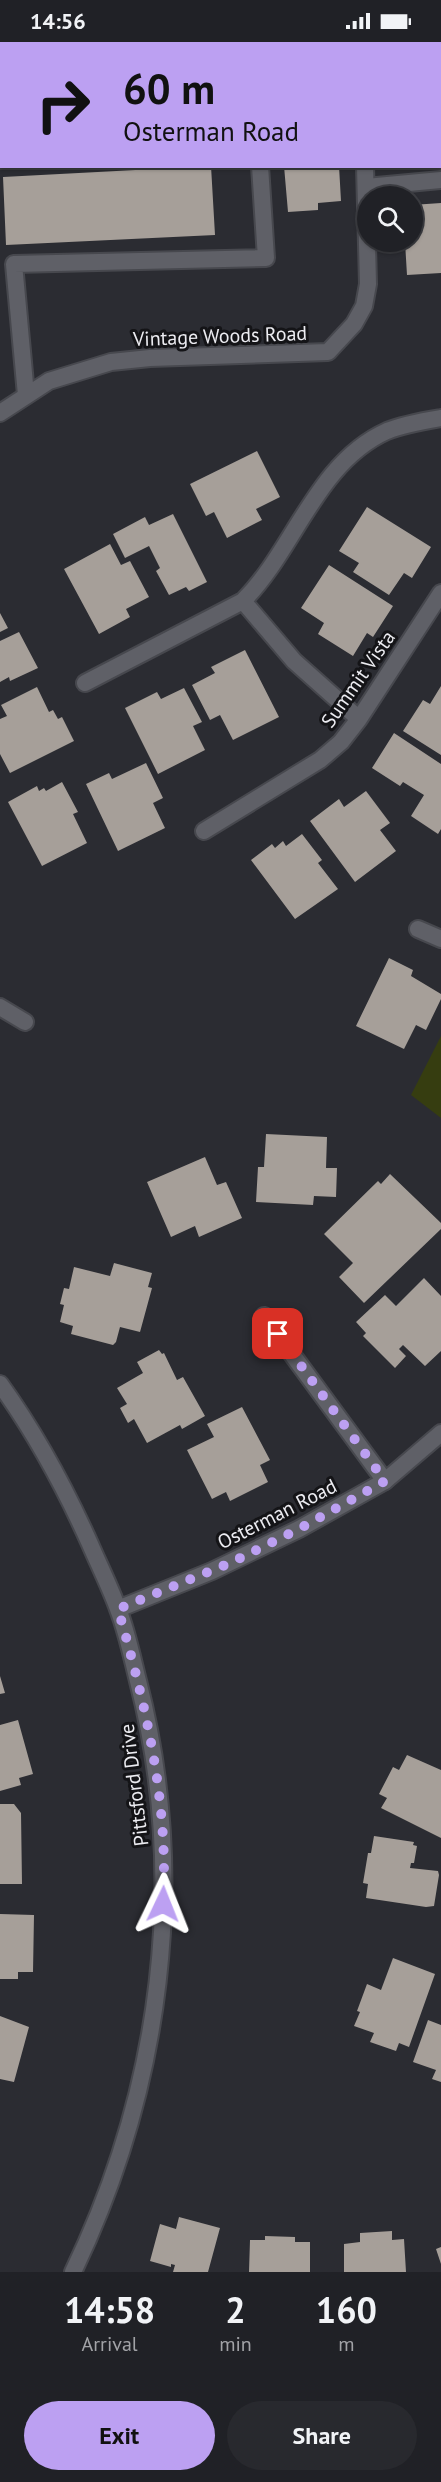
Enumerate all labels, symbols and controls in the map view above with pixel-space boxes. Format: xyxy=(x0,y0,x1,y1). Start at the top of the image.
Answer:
text: 14:56 xyxy=(30,7,86,35)
text: 60 m xyxy=(123,61,215,116)
icon: right xyxy=(24,66,102,144)
text: Osterman Road xyxy=(123,114,299,148)
map controls xyxy=(357,186,423,252)
button: search xyxy=(357,186,423,252)
street label: Vintage Woods Road xyxy=(131,320,308,352)
street label: Summit Vista xyxy=(315,625,401,733)
pin xyxy=(252,1308,303,1359)
icon: arrive xyxy=(261,1317,294,1350)
street label: Osterman Road xyxy=(213,1473,341,1555)
street label: Pittsford Drive xyxy=(114,1722,154,1848)
position arrow xyxy=(131,1872,195,1936)
text: 14:58 xyxy=(64,2286,155,2333)
text: 2 xyxy=(225,2286,246,2333)
text: 160 xyxy=(316,2286,377,2333)
text: Arrival xyxy=(82,2331,138,2357)
text: min xyxy=(219,2331,252,2357)
text: m xyxy=(338,2331,355,2357)
button: Exit xyxy=(24,2401,215,2470)
button: Share xyxy=(227,2401,417,2470)

